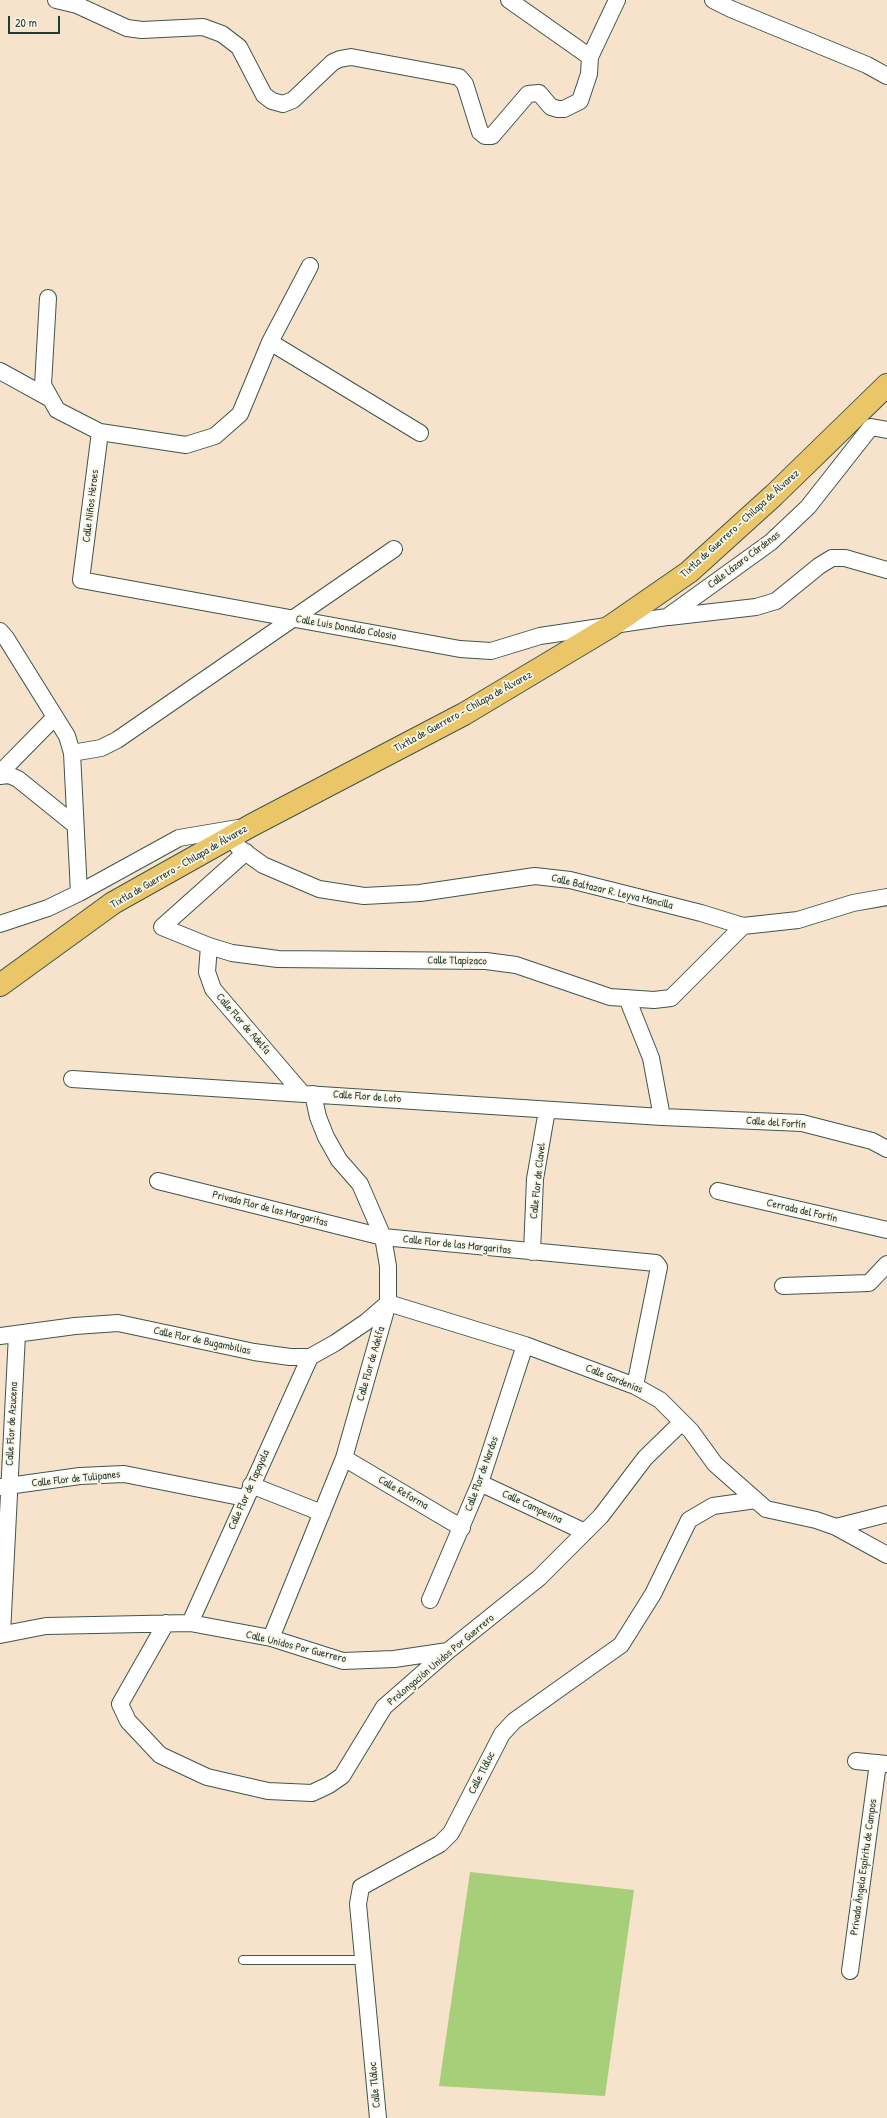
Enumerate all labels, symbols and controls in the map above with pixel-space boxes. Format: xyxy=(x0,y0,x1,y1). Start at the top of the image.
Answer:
scale bar xyxy=(10,8,62,34)
text: 20 m xyxy=(15,14,37,31)
street label: Tixtla de Guerrero - Chilapa de Álvarez xyxy=(678,467,802,581)
street label: Calle Niños Héroes xyxy=(80,469,102,543)
street label: Calle Lázaro Cárdenas xyxy=(705,528,783,592)
street label: Calle Luis Donaldo Colosio xyxy=(295,613,397,643)
street label: Tixtla de Guerrero - Chilapa de Álvarez xyxy=(392,668,534,756)
street label: Tixtla de Guerrero - Chilapa de Álvarez xyxy=(108,822,250,912)
street label: Calle Baltazar R. Leyva Mancilla xyxy=(550,872,674,912)
street label: Calle Tlapizaco xyxy=(427,954,487,968)
street label: Calle Flor de Adelfa xyxy=(213,991,273,1057)
street label: Calle Flor de Loto xyxy=(333,1088,401,1106)
street label: Calle del Fortín xyxy=(746,1114,806,1132)
street label: Calle Flor de Clavel xyxy=(527,1142,549,1220)
street label: Privada Flor de las Margaritas xyxy=(211,1188,329,1230)
street label: Cerrada del Fortín xyxy=(765,1196,839,1226)
street label: Calle Flor de las Margaritas xyxy=(402,1233,512,1257)
street label: Calle Flor de Bugambilias xyxy=(152,1324,252,1358)
street label: Calle Flor de Adelfa xyxy=(354,1325,388,1403)
street label: Calle Gardenias xyxy=(583,1362,645,1396)
street label: Calle Flor de Azucena xyxy=(3,1382,21,1466)
street label: Calle Flor de Nardos xyxy=(462,1435,502,1513)
street label: Calle Flor de Tapayola xyxy=(225,1448,273,1532)
street label: Calle Flor de Tulipanes xyxy=(31,1468,121,1490)
street label: Calle Reforma xyxy=(376,1473,430,1513)
street label: Calle Campesina xyxy=(500,1487,564,1527)
street label: Prolongación Unidos Por Guerrero xyxy=(385,1611,497,1709)
street label: Calle Unidos Por Guerrero xyxy=(244,1628,348,1666)
street label: Calle Tláloc xyxy=(466,1750,498,1796)
street label: Privada Ángela Espíritu de Campos xyxy=(848,1798,880,1936)
street label: Calle Tláloc xyxy=(366,2062,384,2108)

